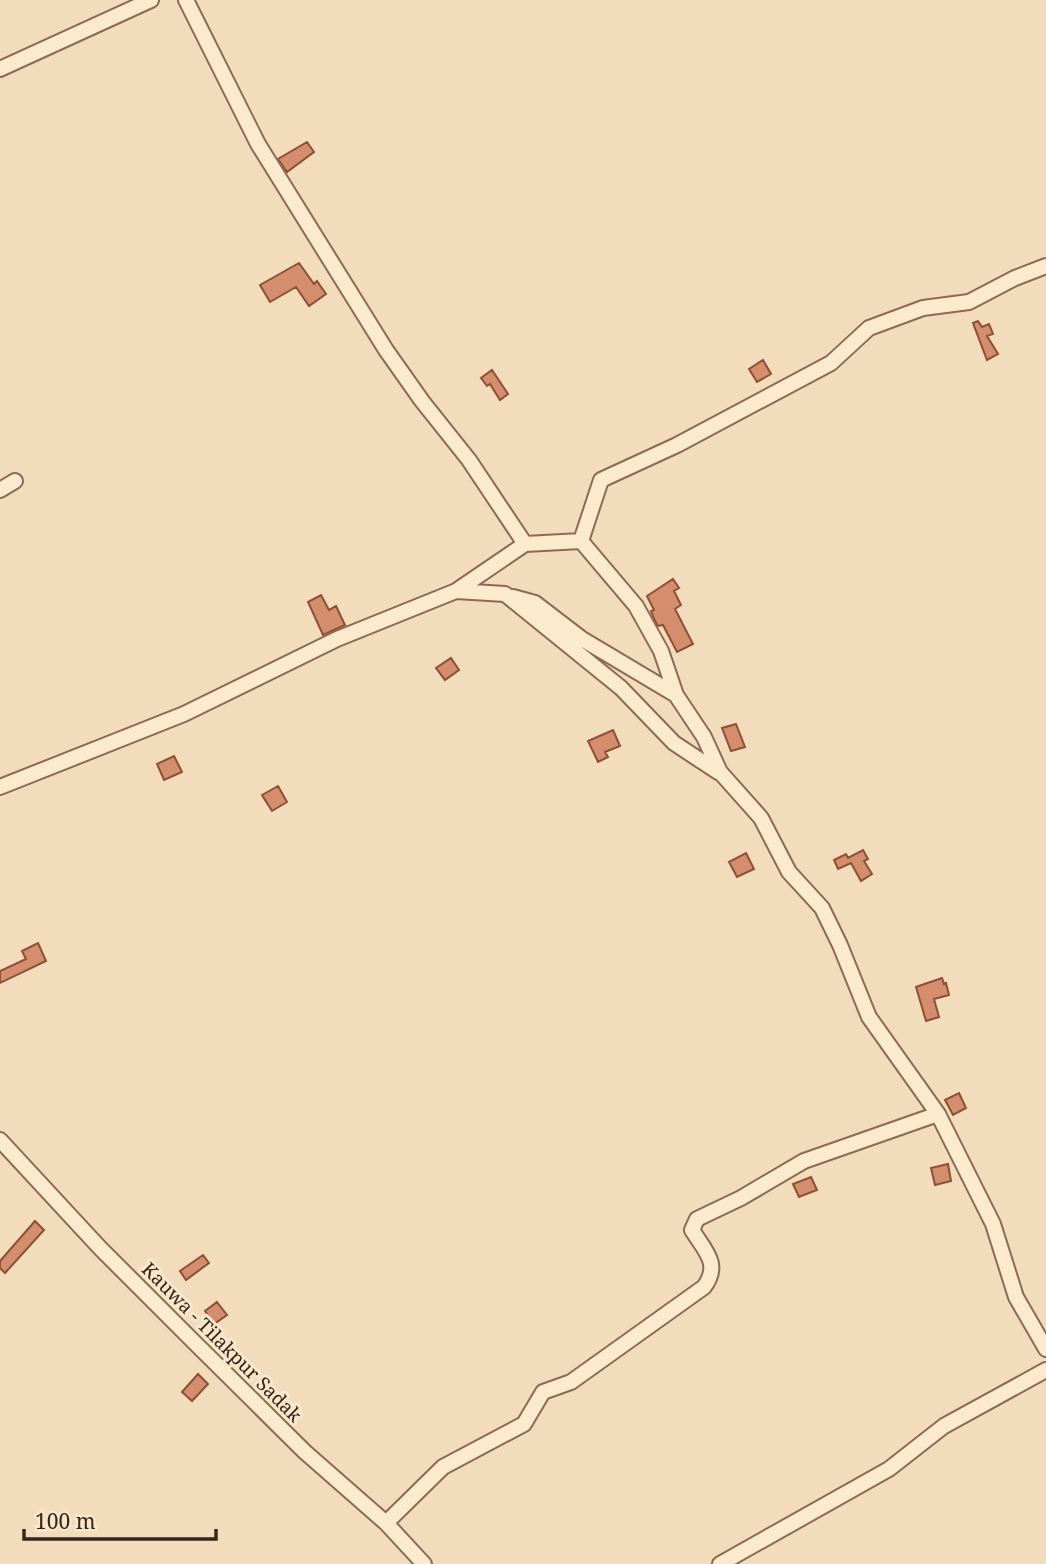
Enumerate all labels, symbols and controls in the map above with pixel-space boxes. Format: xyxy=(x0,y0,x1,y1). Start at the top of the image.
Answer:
street label: Kauwa - Tilakpur Sadak xyxy=(136,1256,308,1428)
scale bar xyxy=(24,1498,217,1542)
text: 100 m xyxy=(35,1507,96,1535)

